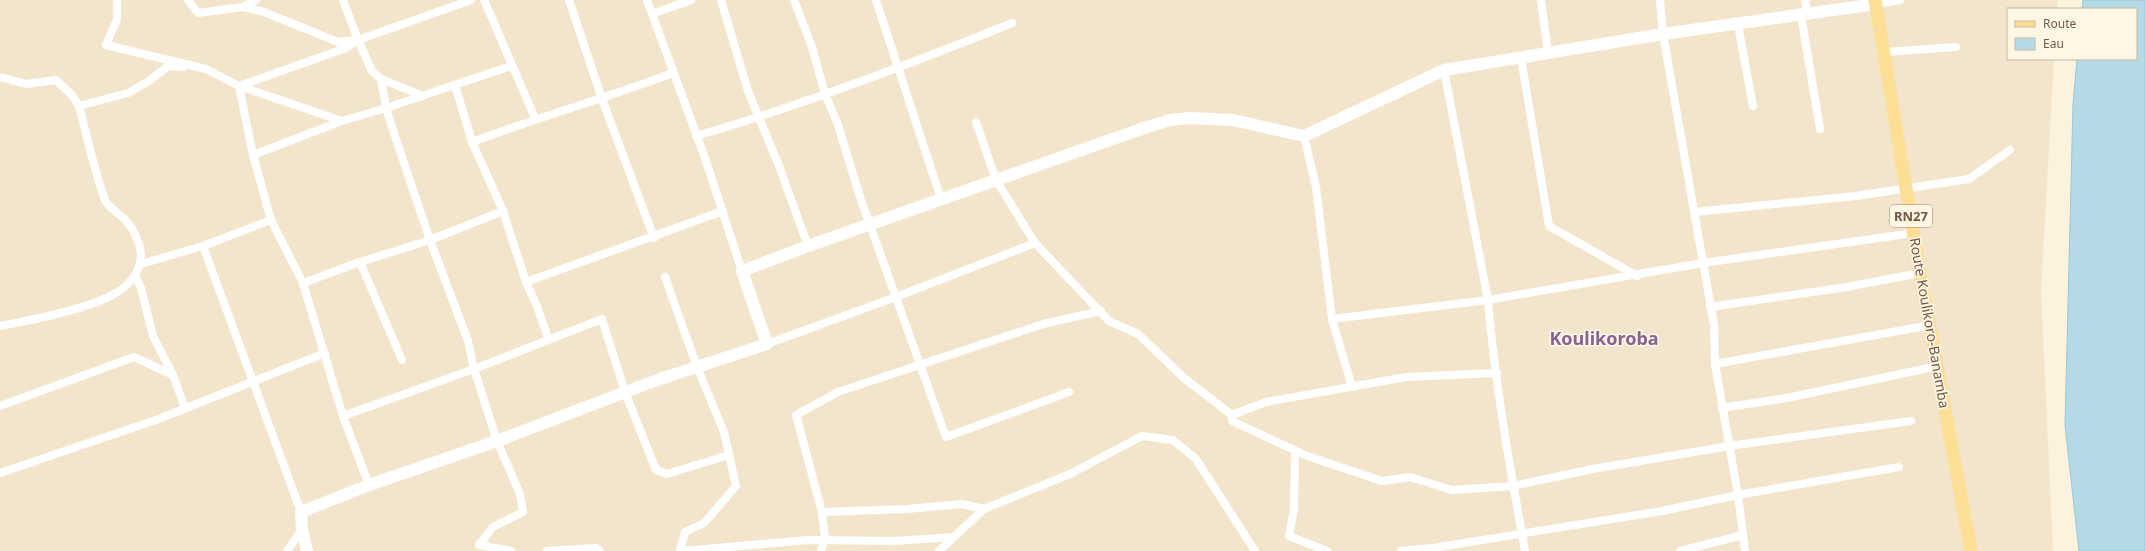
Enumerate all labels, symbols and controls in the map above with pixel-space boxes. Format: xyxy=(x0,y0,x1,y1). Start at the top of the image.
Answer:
legend xyxy=(2007,8,2137,60)
text: Route xyxy=(2043,15,2076,32)
text: Eau xyxy=(2043,35,2064,52)
road number: RN27 xyxy=(1890,205,1932,227)
street label: Route Koulikoro-Banamba xyxy=(1906,236,1954,410)
district label: Koulikoroba xyxy=(1549,326,1659,350)

